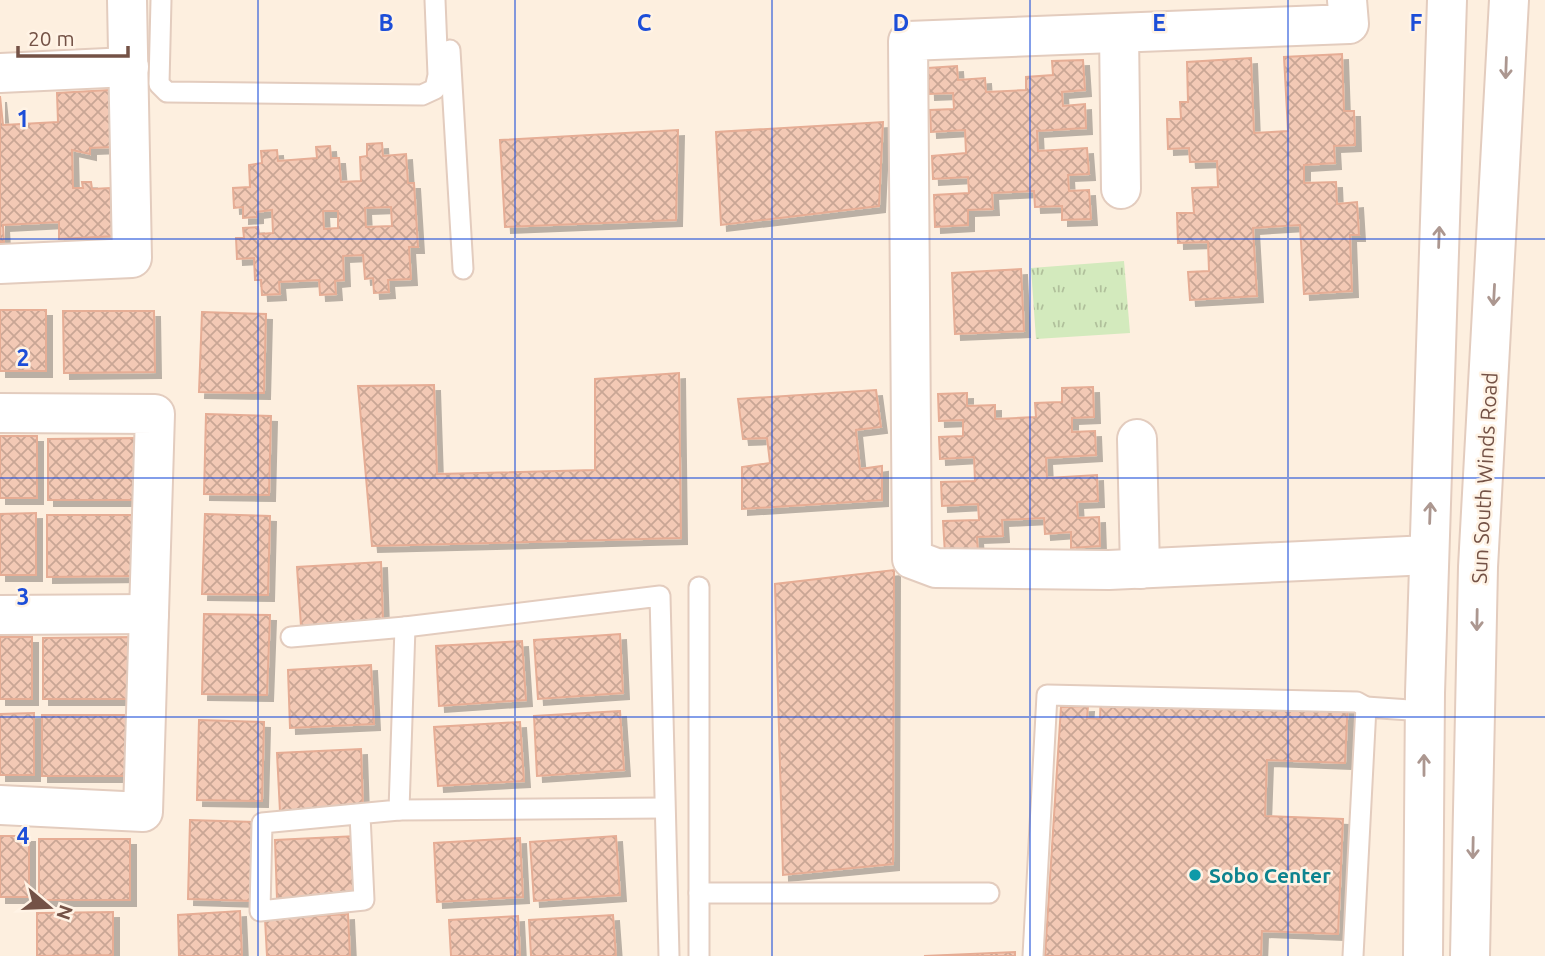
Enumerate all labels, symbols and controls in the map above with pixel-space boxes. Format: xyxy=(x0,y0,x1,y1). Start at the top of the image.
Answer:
text: B xyxy=(378,10,394,35)
text: C xyxy=(637,10,652,35)
text: D xyxy=(893,10,909,35)
text: E xyxy=(1152,10,1166,35)
text: F xyxy=(1410,10,1423,35)
scale bar xyxy=(18,14,128,58)
text: 20 m xyxy=(28,26,75,50)
one-way arrow xyxy=(1499,56,1512,79)
text: 1 xyxy=(17,106,29,131)
one-way arrow xyxy=(1433,226,1446,249)
one-way arrow xyxy=(1487,284,1500,306)
text: 2 xyxy=(17,345,29,370)
street label: Sun South Winds Road xyxy=(1466,372,1502,584)
one-way arrow xyxy=(1424,502,1437,525)
text: 3 xyxy=(17,584,29,609)
one-way arrow xyxy=(1470,609,1484,632)
one-way arrow xyxy=(1417,754,1431,777)
text: 4 xyxy=(17,823,30,848)
one-way arrow xyxy=(1466,836,1479,859)
place label: Sobo Center xyxy=(1209,863,1331,887)
marker: Sobo Center xyxy=(1187,867,1203,883)
north arrow xyxy=(14,872,84,942)
text: N xyxy=(52,902,78,923)

